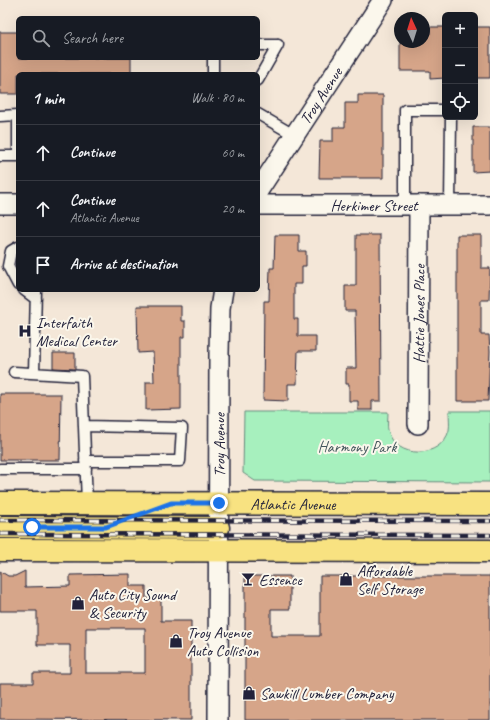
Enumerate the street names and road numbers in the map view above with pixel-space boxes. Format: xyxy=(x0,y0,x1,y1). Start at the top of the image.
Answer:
street label: Troy Avenue xyxy=(295,63,348,128)
street label: Herkimer Street xyxy=(330,196,419,216)
street label: Hattie Jones Place xyxy=(409,263,430,363)
street label: Troy Avenue xyxy=(210,411,230,477)
street label: Atlantic Avenue xyxy=(251,495,337,515)

